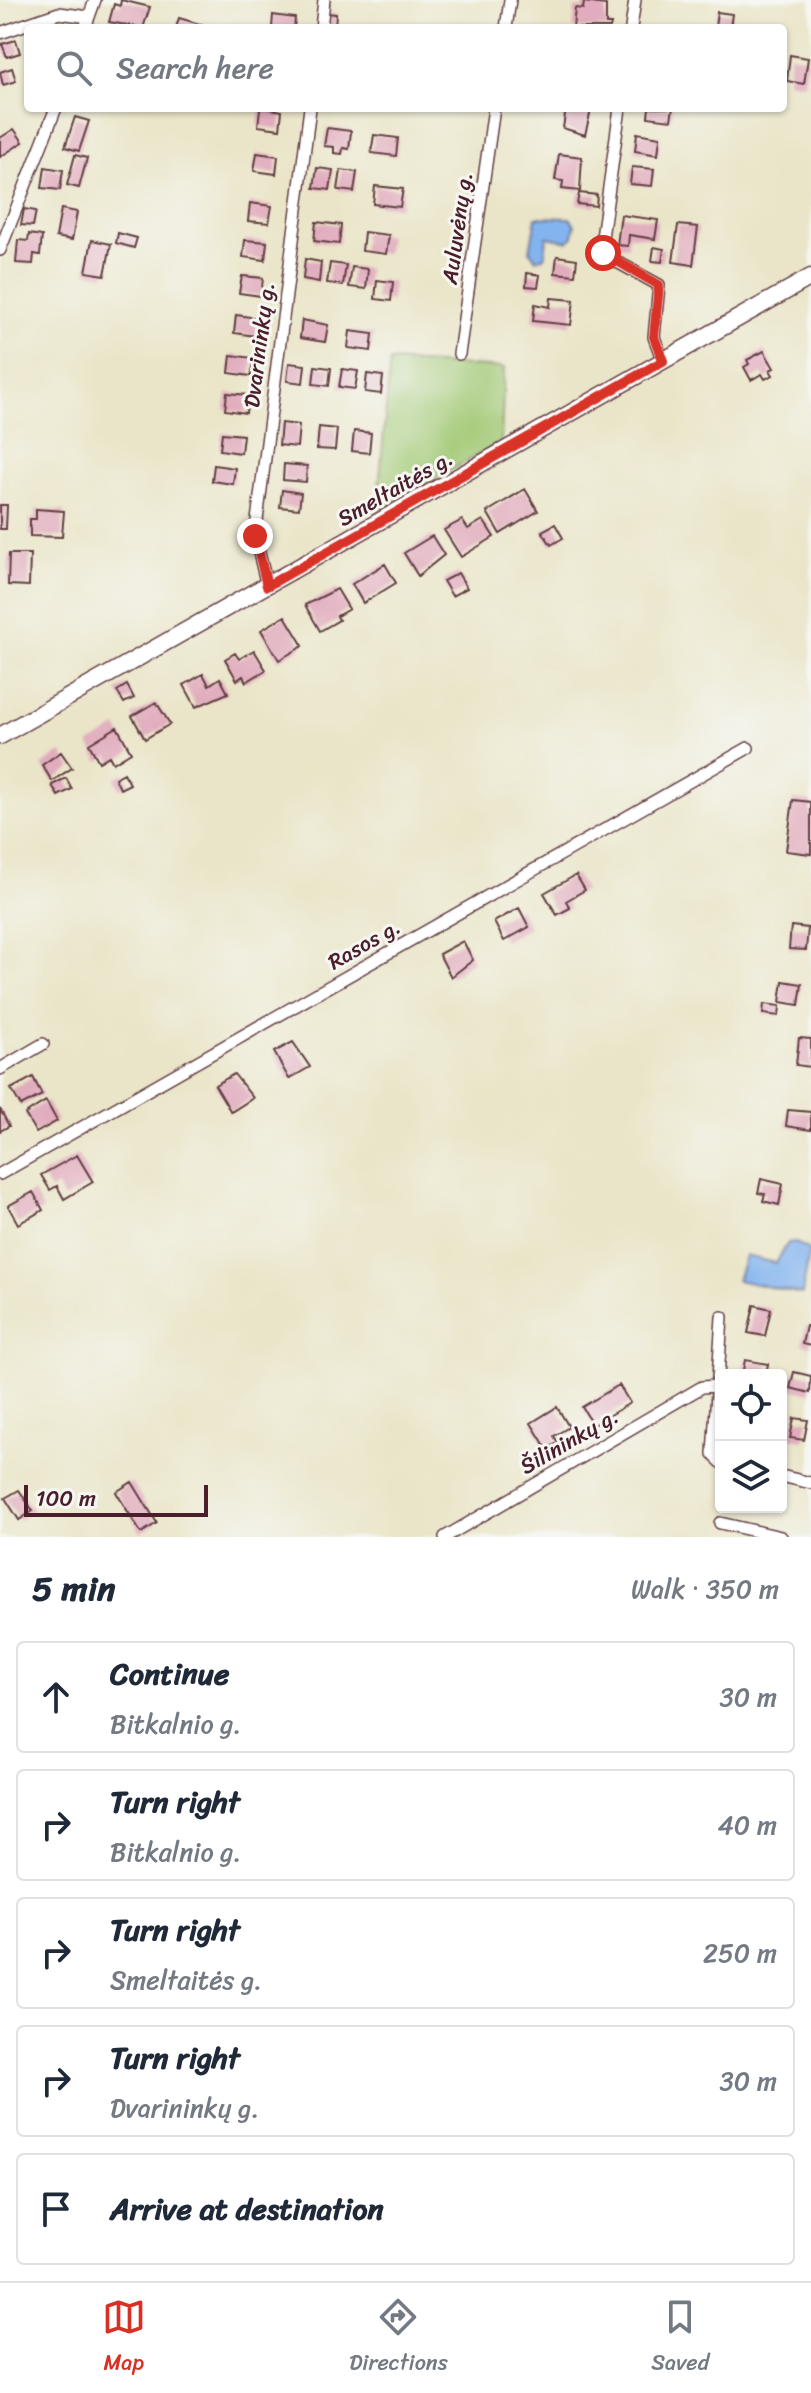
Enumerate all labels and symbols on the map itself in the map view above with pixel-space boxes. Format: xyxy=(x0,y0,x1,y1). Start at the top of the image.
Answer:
street label: Auluvėnų g. xyxy=(430,169,484,288)
route start xyxy=(585,235,621,271)
street label: Dvarininkų g. xyxy=(232,280,286,410)
street label: Smeltaitės g. xyxy=(329,439,461,537)
route end xyxy=(237,518,273,554)
street label: Rasos g. xyxy=(320,907,408,981)
street label: Šilininkų g. xyxy=(512,1397,626,1485)
scale bar xyxy=(24,1481,208,1517)

